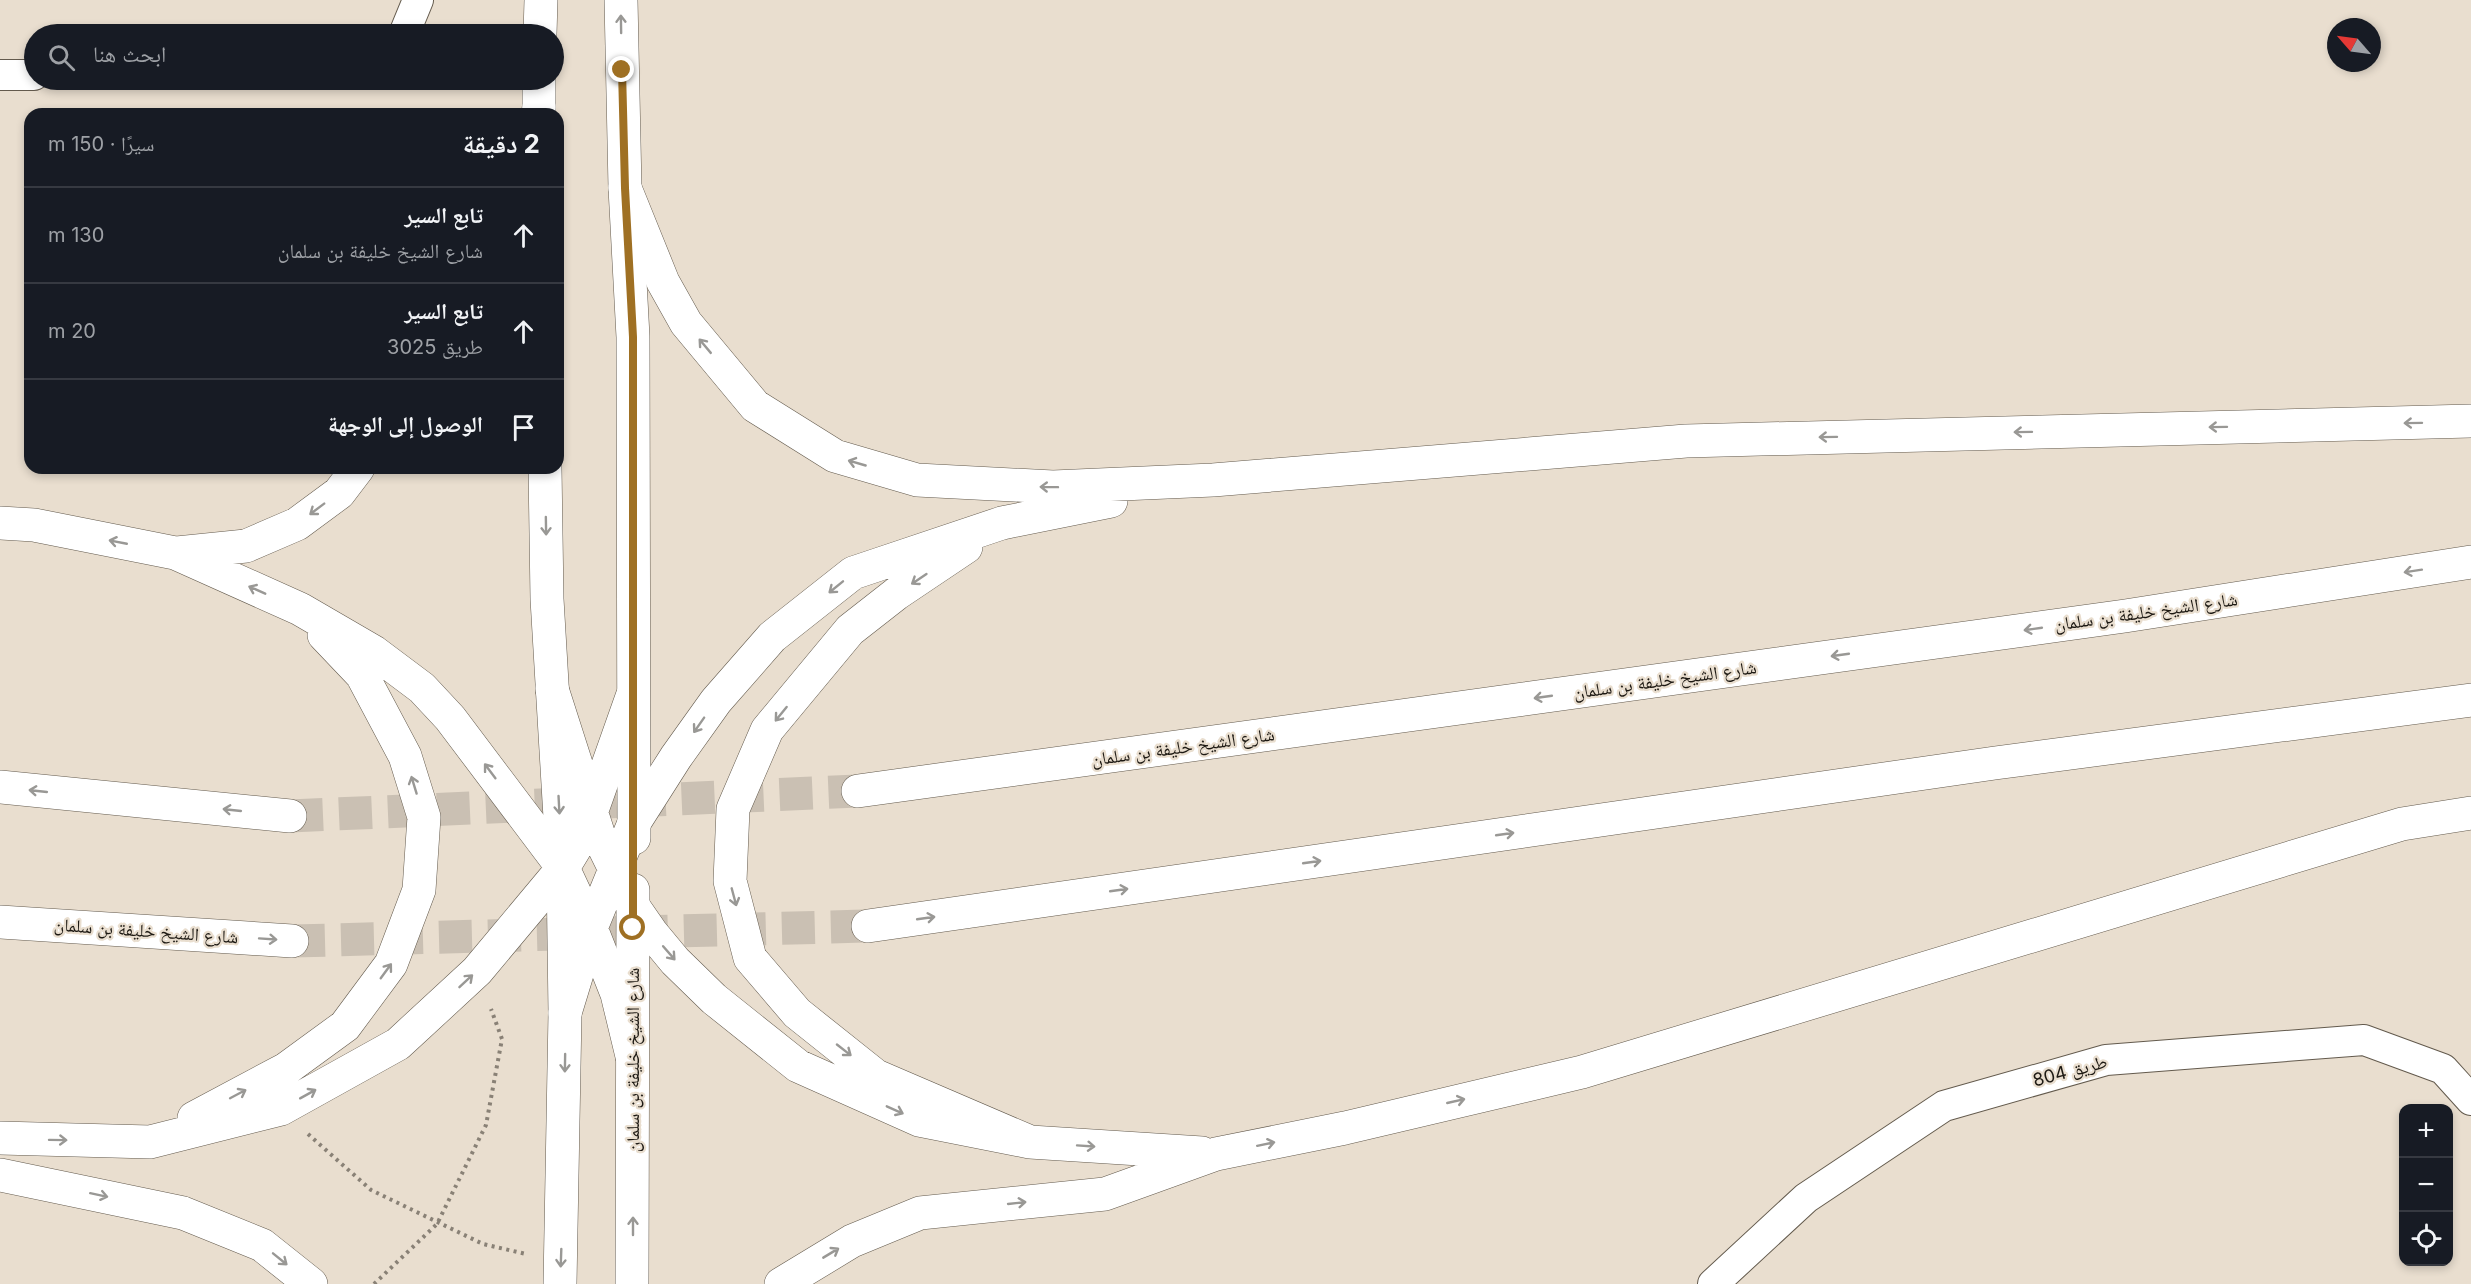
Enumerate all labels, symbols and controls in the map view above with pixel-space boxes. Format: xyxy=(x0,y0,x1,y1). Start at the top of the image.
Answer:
one-way arrow xyxy=(615,15,627,35)
north arrow xyxy=(2327,18,2381,72)
search box xyxy=(24,24,564,90)
icon: search xyxy=(45,41,78,74)
text: ابحث هنا xyxy=(93,41,166,67)
route end xyxy=(608,56,634,82)
text: 2 دقيقة xyxy=(463,128,540,159)
text: سيرًا · 150 m xyxy=(48,132,154,156)
text: تابع السير xyxy=(404,202,483,228)
icon: ahead xyxy=(507,219,540,252)
text: 130 m xyxy=(48,223,104,247)
text: شارع الشيخ خليفة بن سلمان xyxy=(278,239,483,263)
text: تابع السير xyxy=(404,298,483,324)
icon: ahead xyxy=(507,315,540,348)
text: 20 m xyxy=(48,319,96,343)
text: طريق 3025 xyxy=(387,335,483,359)
one-way arrow xyxy=(699,338,712,354)
text: الوصول إلى الوجهة xyxy=(328,411,483,437)
icon: arrive xyxy=(507,411,540,444)
one-way arrow xyxy=(2403,417,2423,428)
one-way arrow xyxy=(2208,422,2228,433)
one-way arrow xyxy=(2013,427,2033,438)
one-way arrow xyxy=(1818,431,1838,443)
one-way arrow xyxy=(848,456,867,468)
one-way arrow xyxy=(1040,481,1060,492)
one-way arrow xyxy=(310,503,326,515)
one-way arrow xyxy=(540,516,552,536)
one-way arrow xyxy=(109,536,128,547)
one-way arrow xyxy=(2404,566,2424,577)
one-way arrow xyxy=(911,573,928,585)
one-way arrow xyxy=(828,580,844,593)
one-way arrow xyxy=(248,583,266,594)
street label: شارع الشيخ خليفة بن سلمان xyxy=(2053,588,2239,637)
one-way arrow xyxy=(2024,623,2044,634)
one-way arrow xyxy=(1831,650,1851,661)
street label: شارع الشيخ خليفة بن سلمان xyxy=(1572,656,1758,705)
one-way arrow xyxy=(1534,691,1554,702)
one-way arrow xyxy=(774,706,787,722)
one-way arrow xyxy=(693,716,705,732)
street label: شارع الشيخ خليفة بن سلمان xyxy=(1090,723,1276,772)
one-way arrow xyxy=(484,763,496,779)
one-way arrow xyxy=(408,776,419,795)
one-way arrow xyxy=(29,785,48,796)
one-way arrow xyxy=(554,795,565,815)
one-way arrow xyxy=(223,804,242,815)
one-way arrow xyxy=(1494,829,1514,840)
one-way arrow xyxy=(1301,857,1321,868)
one-way arrow xyxy=(1108,884,1128,895)
one-way arrow xyxy=(729,887,740,906)
one-way arrow xyxy=(915,912,935,923)
street label: شارع الشيخ خليفة بن سلمان xyxy=(53,914,239,949)
route start xyxy=(619,914,645,940)
one-way arrow xyxy=(257,934,277,945)
one-way arrow xyxy=(662,945,676,960)
one-way arrow xyxy=(379,964,392,980)
street label: شارع الشيخ خليفة بن سلمان xyxy=(622,968,645,1152)
one-way arrow xyxy=(458,974,473,988)
one-way arrow xyxy=(835,1043,851,1056)
street label: طريق 804 xyxy=(2030,1051,2110,1091)
one-way arrow xyxy=(559,1052,570,1072)
one-way arrow xyxy=(229,1088,246,1100)
one-way arrow xyxy=(299,1088,317,1099)
one-way arrow xyxy=(1447,1095,1466,1107)
one-way arrow xyxy=(886,1104,904,1116)
map controls xyxy=(2399,1104,2453,1266)
button: + xyxy=(2399,1104,2453,1158)
one-way arrow xyxy=(48,1135,68,1146)
one-way arrow xyxy=(1256,1138,1276,1149)
one-way arrow xyxy=(1075,1140,1095,1151)
button: − xyxy=(2399,1158,2453,1212)
one-way arrow xyxy=(88,1190,108,1201)
one-way arrow xyxy=(1006,1197,1026,1208)
button: locate xyxy=(2399,1212,2453,1266)
one-way arrow xyxy=(627,1216,639,1236)
one-way arrow xyxy=(555,1247,567,1267)
one-way arrow xyxy=(822,1247,839,1259)
one-way arrow xyxy=(272,1253,288,1266)

